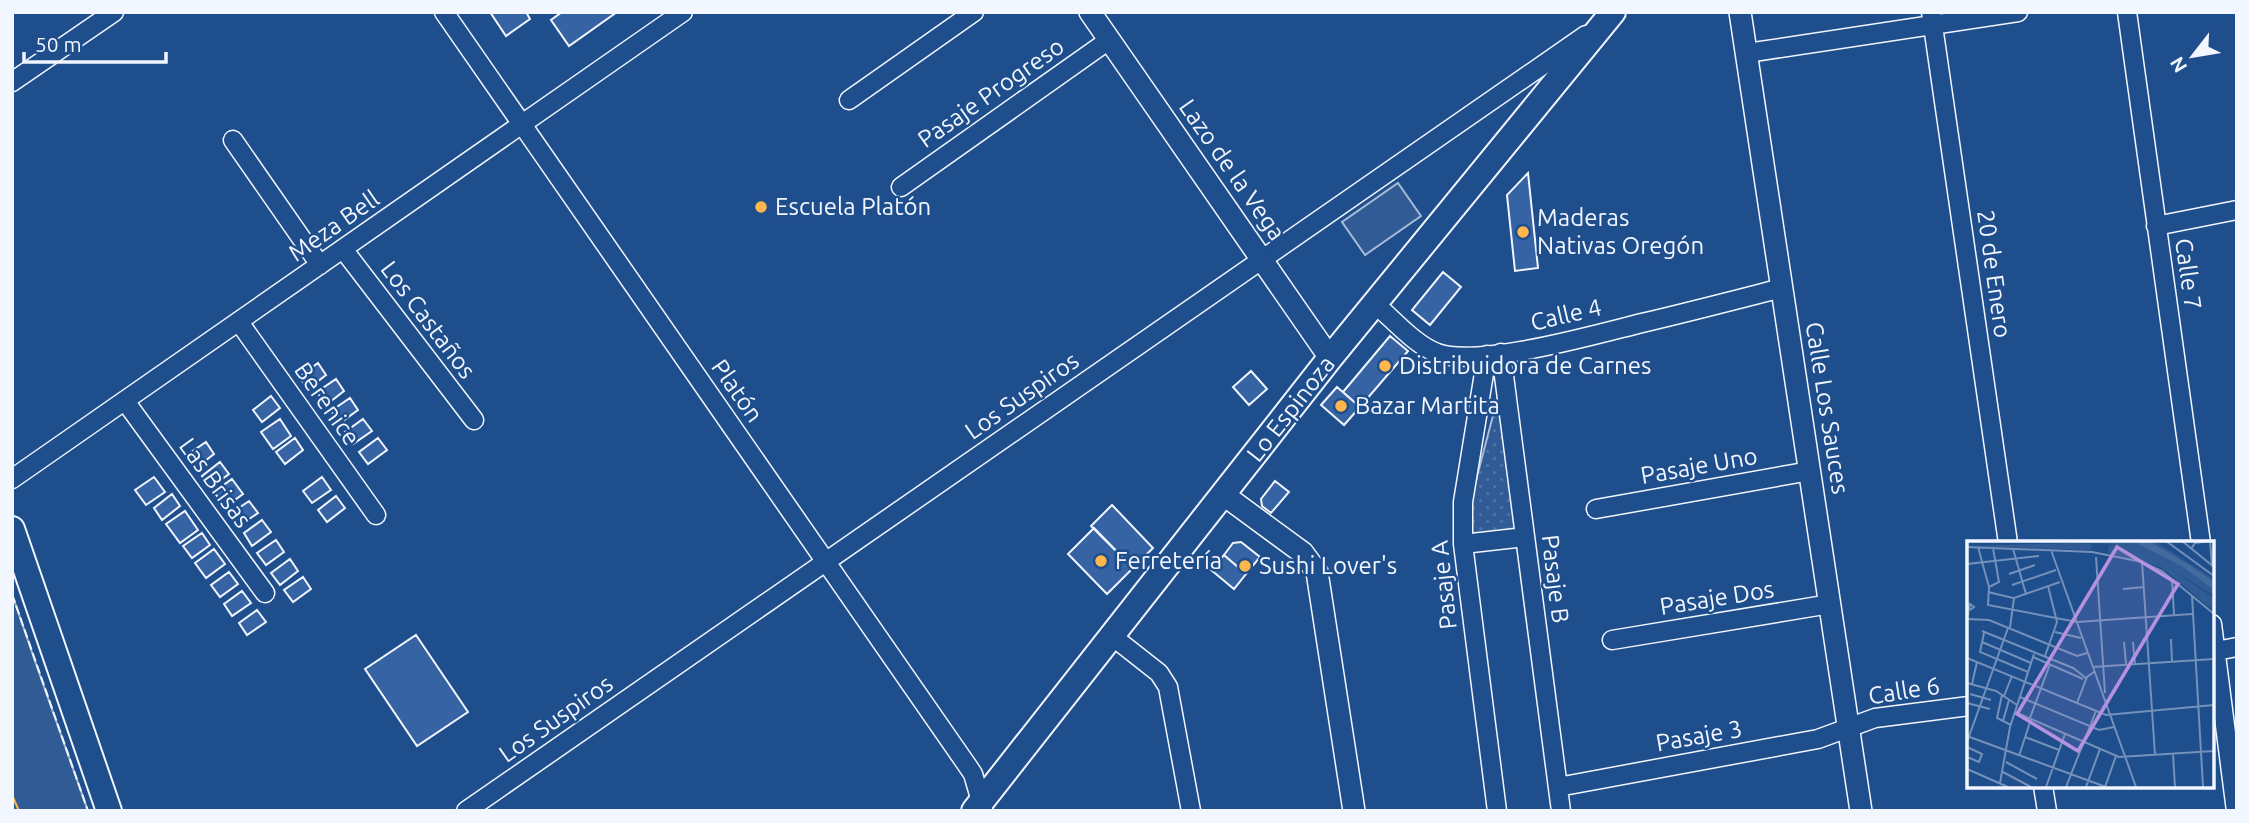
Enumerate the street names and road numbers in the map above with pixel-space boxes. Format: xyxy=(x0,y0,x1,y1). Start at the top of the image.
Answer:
street label: Pasaje Progreso xyxy=(913,32,1069,153)
street label: Lazo de la Vega xyxy=(1174,94,1291,245)
street label: Meza Bell xyxy=(283,185,384,266)
street label: 20 de Enero xyxy=(1972,208,2017,340)
street label: Calle 7 xyxy=(2170,236,2207,311)
street label: Los Castaños xyxy=(376,256,481,384)
street label: Calle 4 xyxy=(1528,293,1604,336)
street label: Calle Los Sauces xyxy=(1801,320,1854,496)
street label: Los Suspiros xyxy=(960,347,1084,445)
street label: Lo Espinoza xyxy=(1241,351,1340,467)
street label: Platón xyxy=(706,354,769,427)
street label: Berenice xyxy=(289,357,366,450)
street label: Las Brisas xyxy=(174,433,257,533)
street label: Pasaje Uno xyxy=(1638,442,1759,489)
street label: Pasaje B xyxy=(1537,533,1574,625)
street label: Pasaje A xyxy=(1425,539,1462,631)
street label: Pasaje Dos xyxy=(1658,575,1776,620)
street label: Los Suspiros xyxy=(494,670,618,768)
street label: Calle 6 xyxy=(1866,672,1942,709)
street label: Pasaje 3 xyxy=(1654,715,1744,756)

